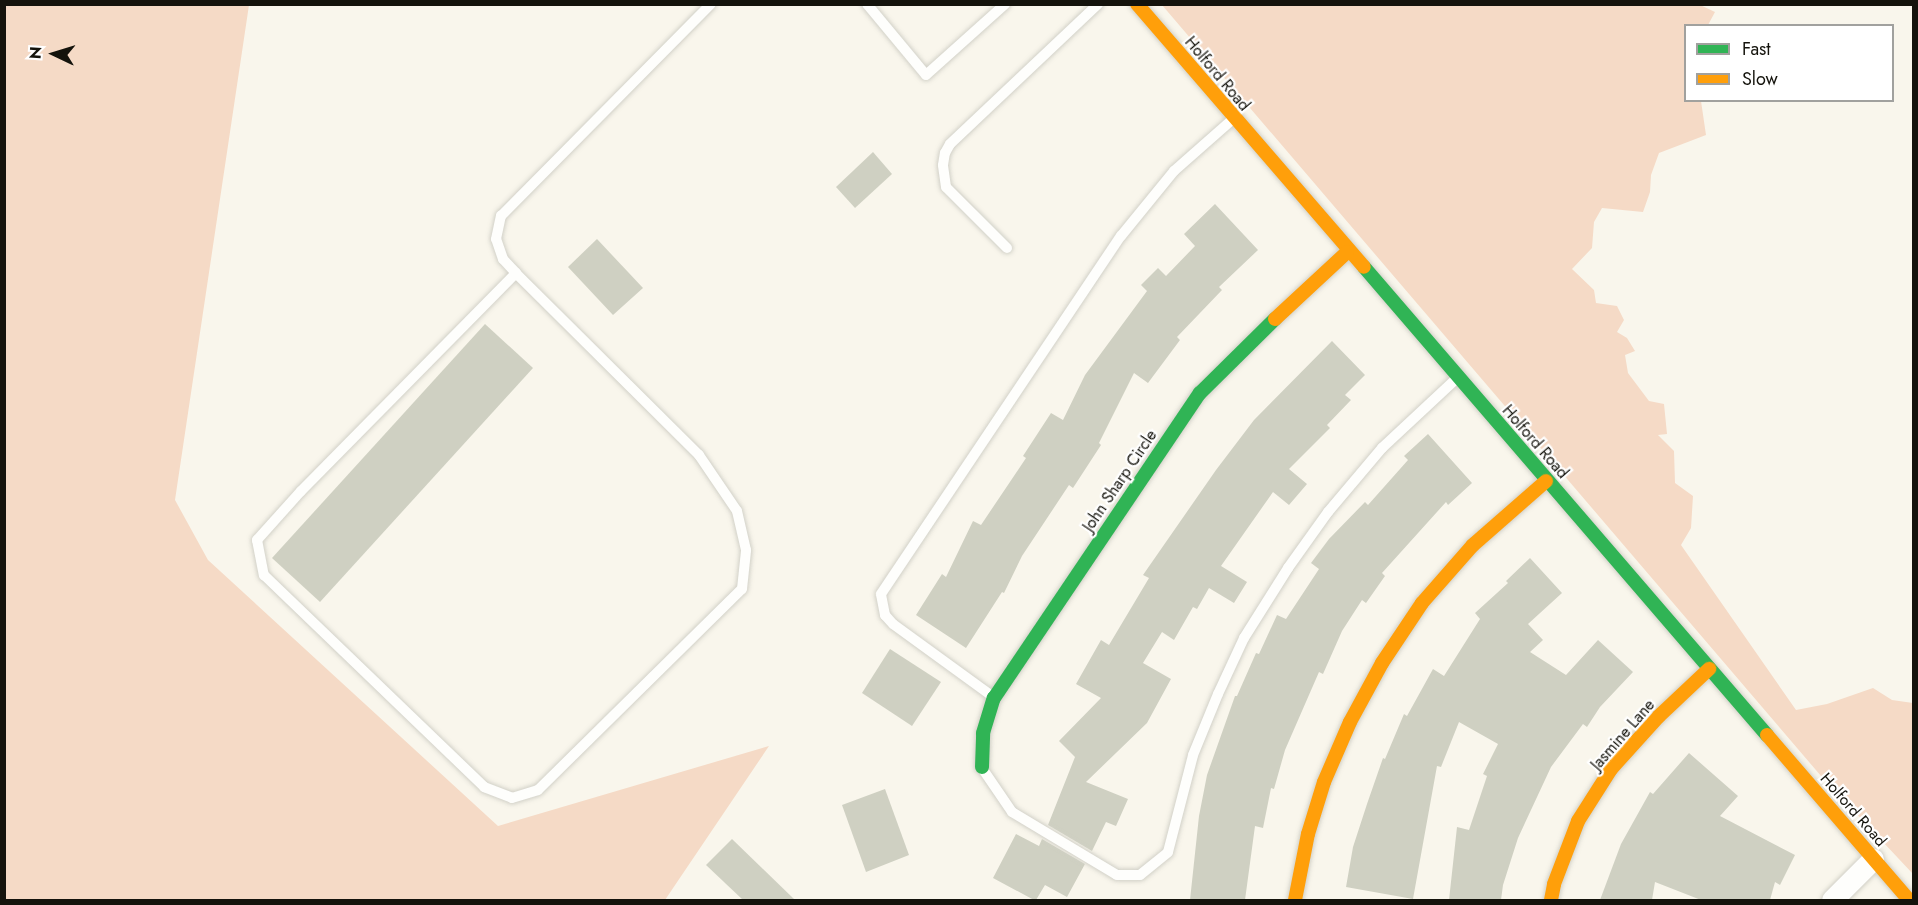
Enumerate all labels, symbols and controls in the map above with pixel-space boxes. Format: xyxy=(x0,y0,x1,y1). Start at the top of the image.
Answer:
north arrow xyxy=(24,24,84,84)
legend xyxy=(1684,24,1894,102)
street label: Holford Road xyxy=(1180,33,1254,115)
text: Fast xyxy=(1742,36,1771,62)
text: N xyxy=(24,46,47,60)
text: Slow xyxy=(1742,66,1778,92)
street label: Holford Road xyxy=(1498,401,1572,483)
street label: John Sharp Circle xyxy=(1079,427,1161,535)
street label: Jasmine Lane xyxy=(1587,696,1659,774)
street label: Holford Road xyxy=(1816,769,1890,851)

